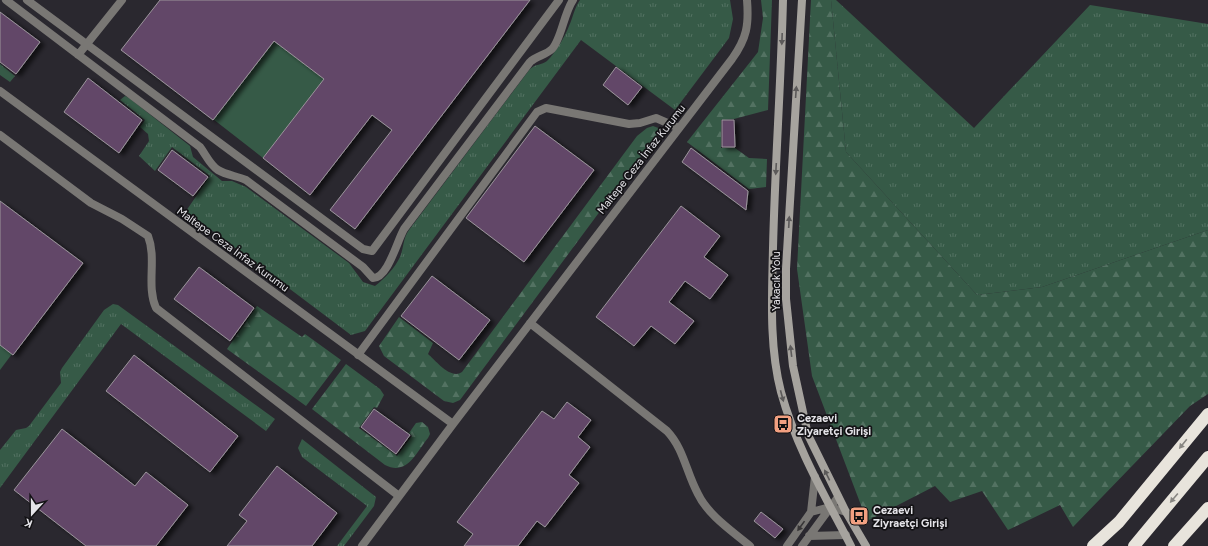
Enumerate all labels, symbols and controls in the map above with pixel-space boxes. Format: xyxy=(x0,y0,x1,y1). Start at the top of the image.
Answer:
one-way arrow xyxy=(779,33,785,46)
one-way arrow xyxy=(793,85,799,98)
street label: Maltepe Ceza İnfaz Kurumu xyxy=(595,102,688,217)
one-way arrow xyxy=(773,163,780,175)
street label: Maltepe Ceza İnfaz Kurumu xyxy=(174,204,291,294)
one-way arrow xyxy=(785,216,792,228)
street label: Yakacık Yolu xyxy=(770,251,783,311)
one-way arrow xyxy=(788,345,794,357)
one-way arrow xyxy=(779,390,785,402)
place label: Cezaevi Ziyaretçi Girişi xyxy=(797,412,871,438)
bus stop icon: Cezaevi Ziyaretçi Girişi xyxy=(772,413,794,435)
one-way arrow xyxy=(1178,439,1187,449)
one-way arrow xyxy=(824,469,831,481)
one-way arrow xyxy=(1169,493,1178,503)
north arrow xyxy=(12,494,52,534)
place label: Cezaevi Ziyraetçi Girişi xyxy=(873,504,948,530)
bus stop icon: Cezaevi Ziyraetçi Girişi xyxy=(848,505,870,527)
text: K xyxy=(22,515,34,530)
one-way arrow xyxy=(797,521,805,531)

